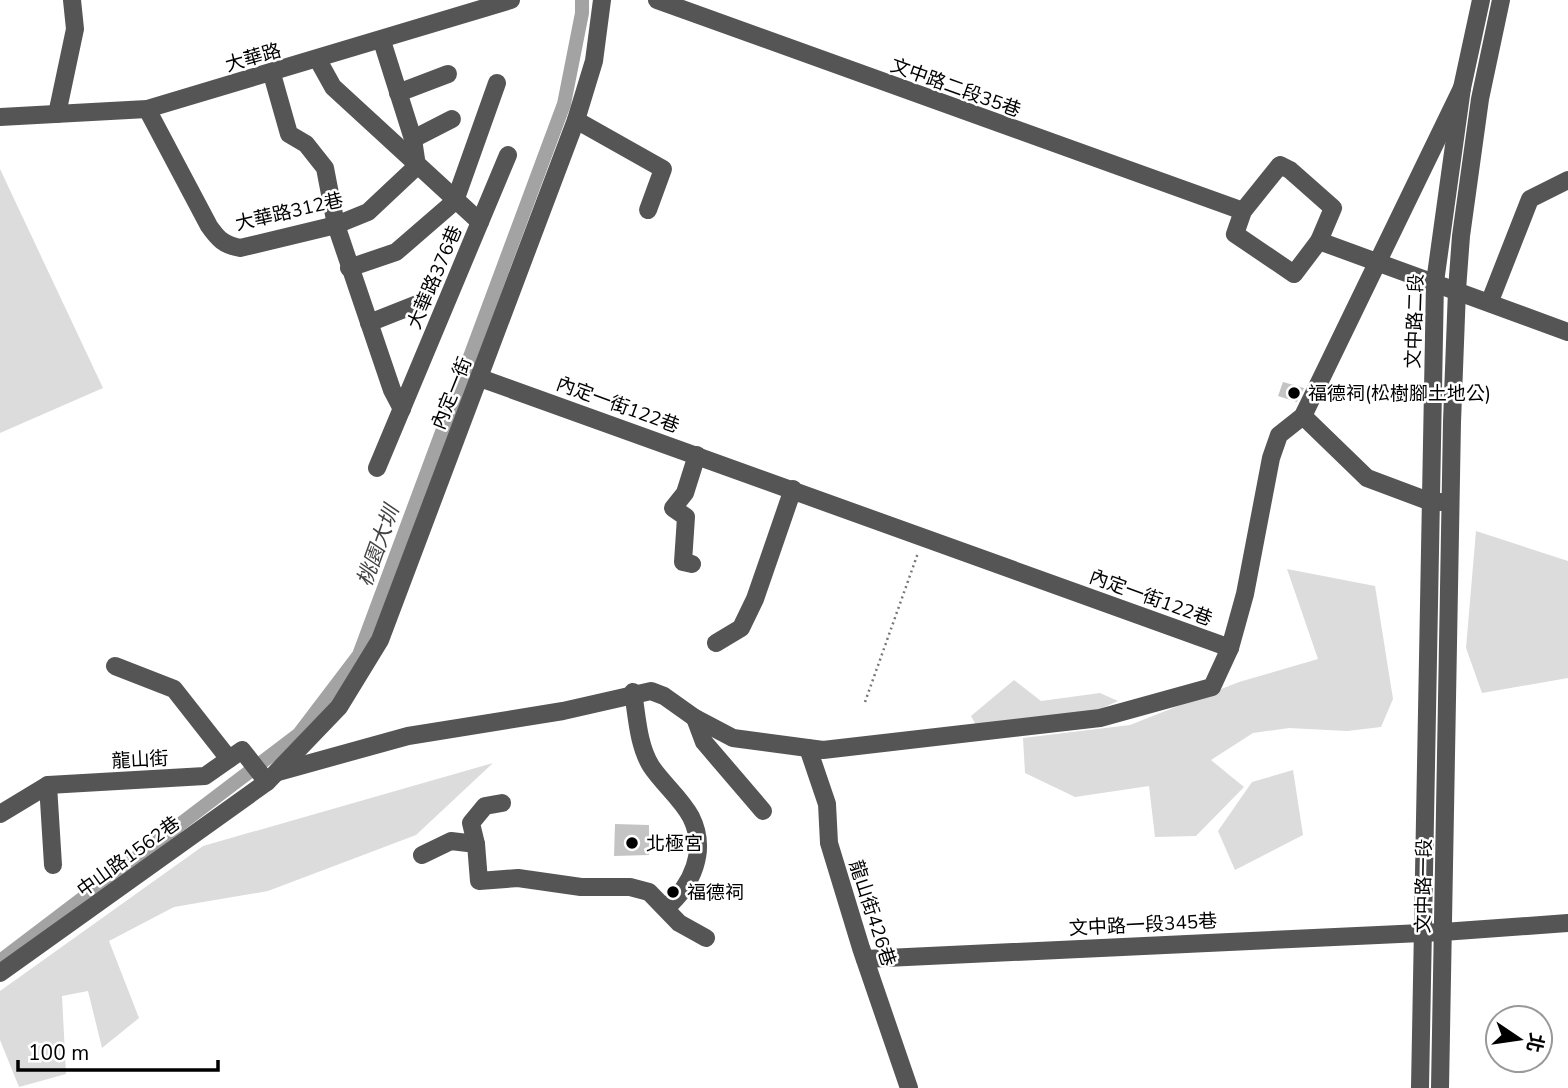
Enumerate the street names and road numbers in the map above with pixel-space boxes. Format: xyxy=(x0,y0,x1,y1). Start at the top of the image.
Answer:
street label: 大華路 xyxy=(222,38,284,78)
street label: 文中路二段35巷 xyxy=(887,52,1024,124)
street label: 大華路312巷 xyxy=(233,187,346,237)
street label: 大華路376巷 xyxy=(401,222,468,333)
street label: 文中路二段 xyxy=(1400,273,1430,369)
street label: 內定一街 xyxy=(426,353,478,433)
street label: 內定一街122巷 xyxy=(553,371,683,439)
street label: 內定一街122巷 xyxy=(1086,564,1216,632)
street label: 龍山街 xyxy=(111,746,169,774)
street label: 中山路1562巷 xyxy=(72,811,185,903)
street label: 文中路一段 xyxy=(1410,838,1438,934)
street label: 龍山街426巷 xyxy=(843,857,901,970)
street label: 文中路一段345巷 xyxy=(1068,908,1218,942)

